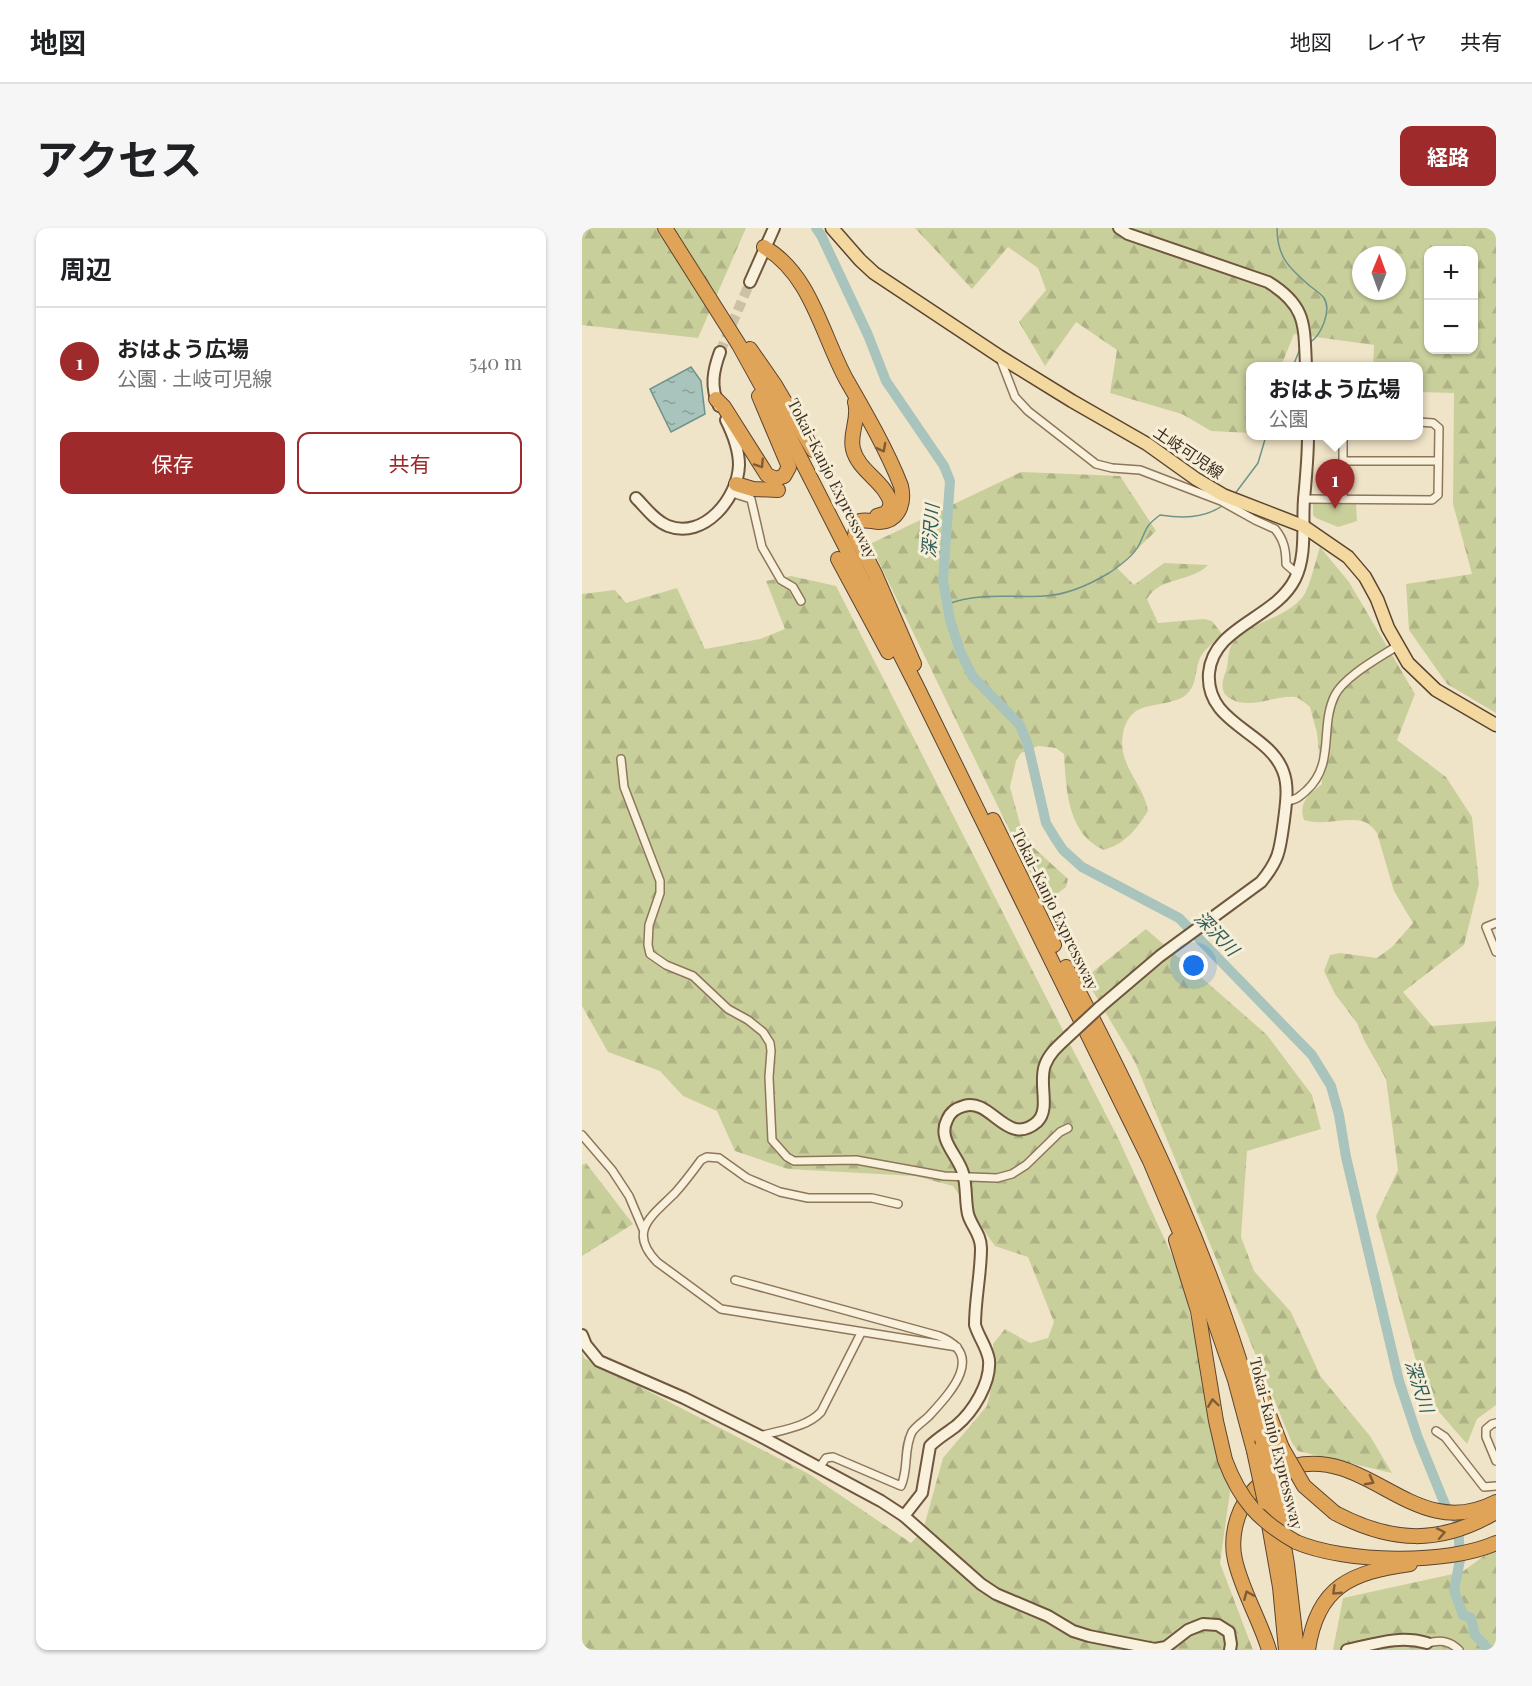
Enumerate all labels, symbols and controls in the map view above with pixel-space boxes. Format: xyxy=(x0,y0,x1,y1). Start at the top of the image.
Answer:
text: 地図 xyxy=(30,23,86,60)
text: 地図 xyxy=(1290,27,1332,55)
text: レイヤ xyxy=(1365,27,1427,55)
text: 共有 xyxy=(1460,27,1502,55)
button: 経路 xyxy=(1400,126,1496,186)
text: アクセス xyxy=(36,130,202,186)
north arrow xyxy=(1352,246,1406,300)
map controls xyxy=(1424,246,1478,354)
button: + xyxy=(1424,246,1478,300)
text: 周辺 xyxy=(60,251,112,286)
button: − xyxy=(1424,300,1478,354)
text: おはよう広場 xyxy=(117,333,249,363)
text: 1 xyxy=(76,348,83,375)
text: 540 m xyxy=(469,348,522,375)
popup xyxy=(1246,362,1423,440)
text: 公園 · 土岐可児線 xyxy=(117,364,272,391)
text: おはよう広場 xyxy=(1268,373,1401,403)
street label: Tokai-Kanjo Expressway xyxy=(784,395,882,561)
text: 公園 xyxy=(1268,404,1308,431)
street label: 土岐可児線 xyxy=(1150,421,1228,483)
button: 保存 xyxy=(60,432,285,494)
button: 共有 xyxy=(297,432,522,494)
one-way arrow xyxy=(875,442,886,452)
one-way arrow xyxy=(753,458,764,469)
pin: 1 xyxy=(1316,460,1354,509)
water label: 深沢川 xyxy=(916,501,944,559)
street label: Tokai-Kanjo Expressway xyxy=(1008,825,1104,993)
water label: 深沢川 xyxy=(1190,905,1246,962)
your location xyxy=(1179,951,1208,980)
street label: Tokai-Kanjo Expressway xyxy=(1245,1355,1309,1531)
water label: 深沢川 xyxy=(1400,1357,1440,1417)
one-way arrow xyxy=(1208,1399,1220,1408)
one-way arrow xyxy=(1363,1474,1374,1485)
one-way arrow xyxy=(1436,1527,1446,1540)
one-way arrow xyxy=(1332,1584,1342,1595)
one-way arrow xyxy=(1243,1591,1255,1602)

